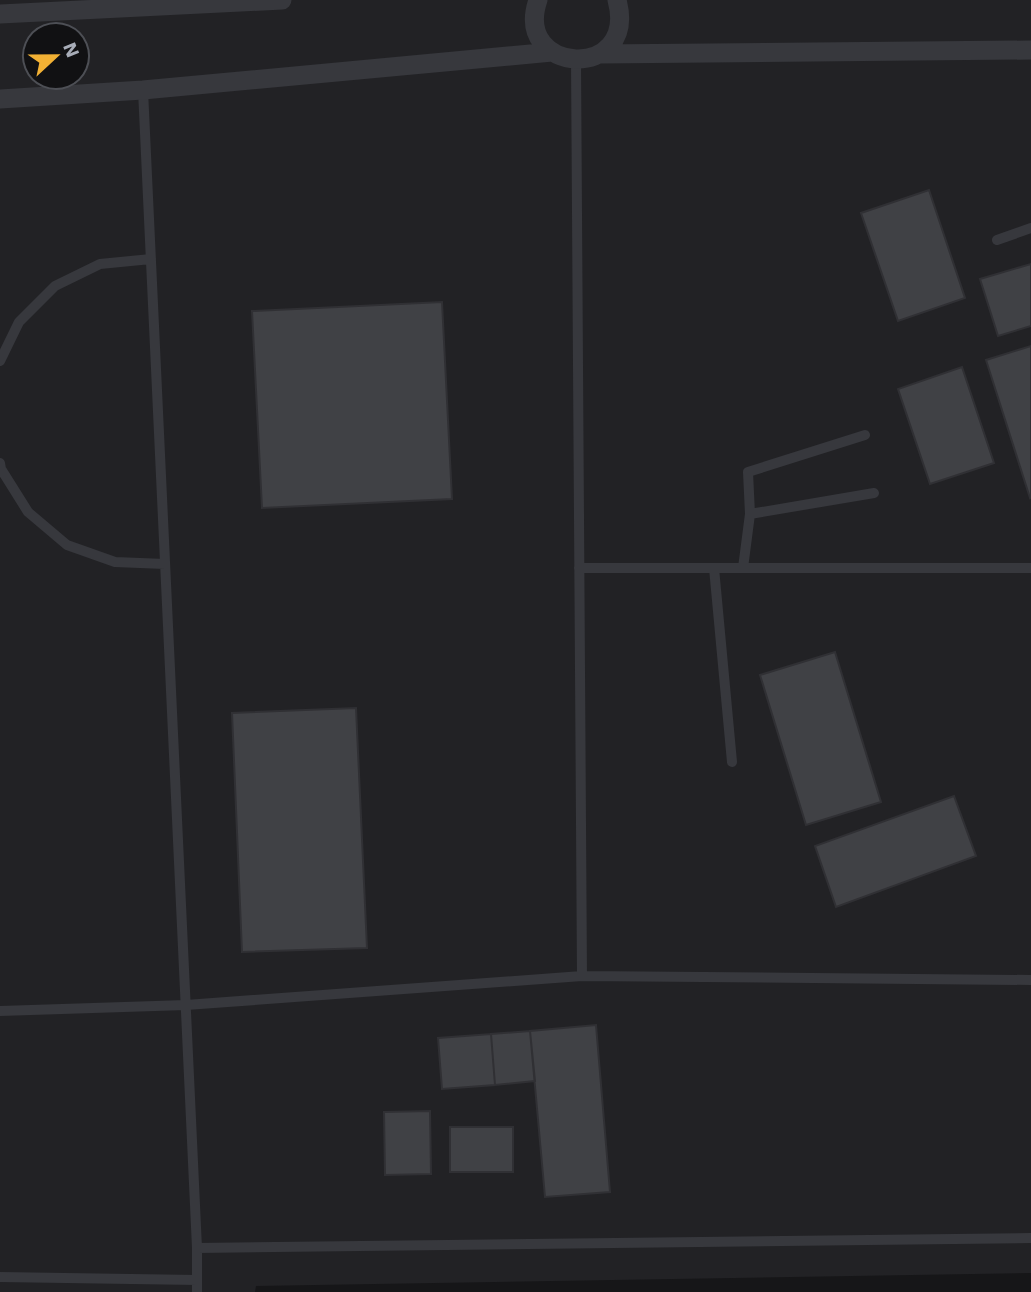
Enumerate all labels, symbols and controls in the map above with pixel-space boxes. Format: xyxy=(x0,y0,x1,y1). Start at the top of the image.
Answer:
north arrow xyxy=(21,21,91,91)
text: N xyxy=(58,39,85,61)

